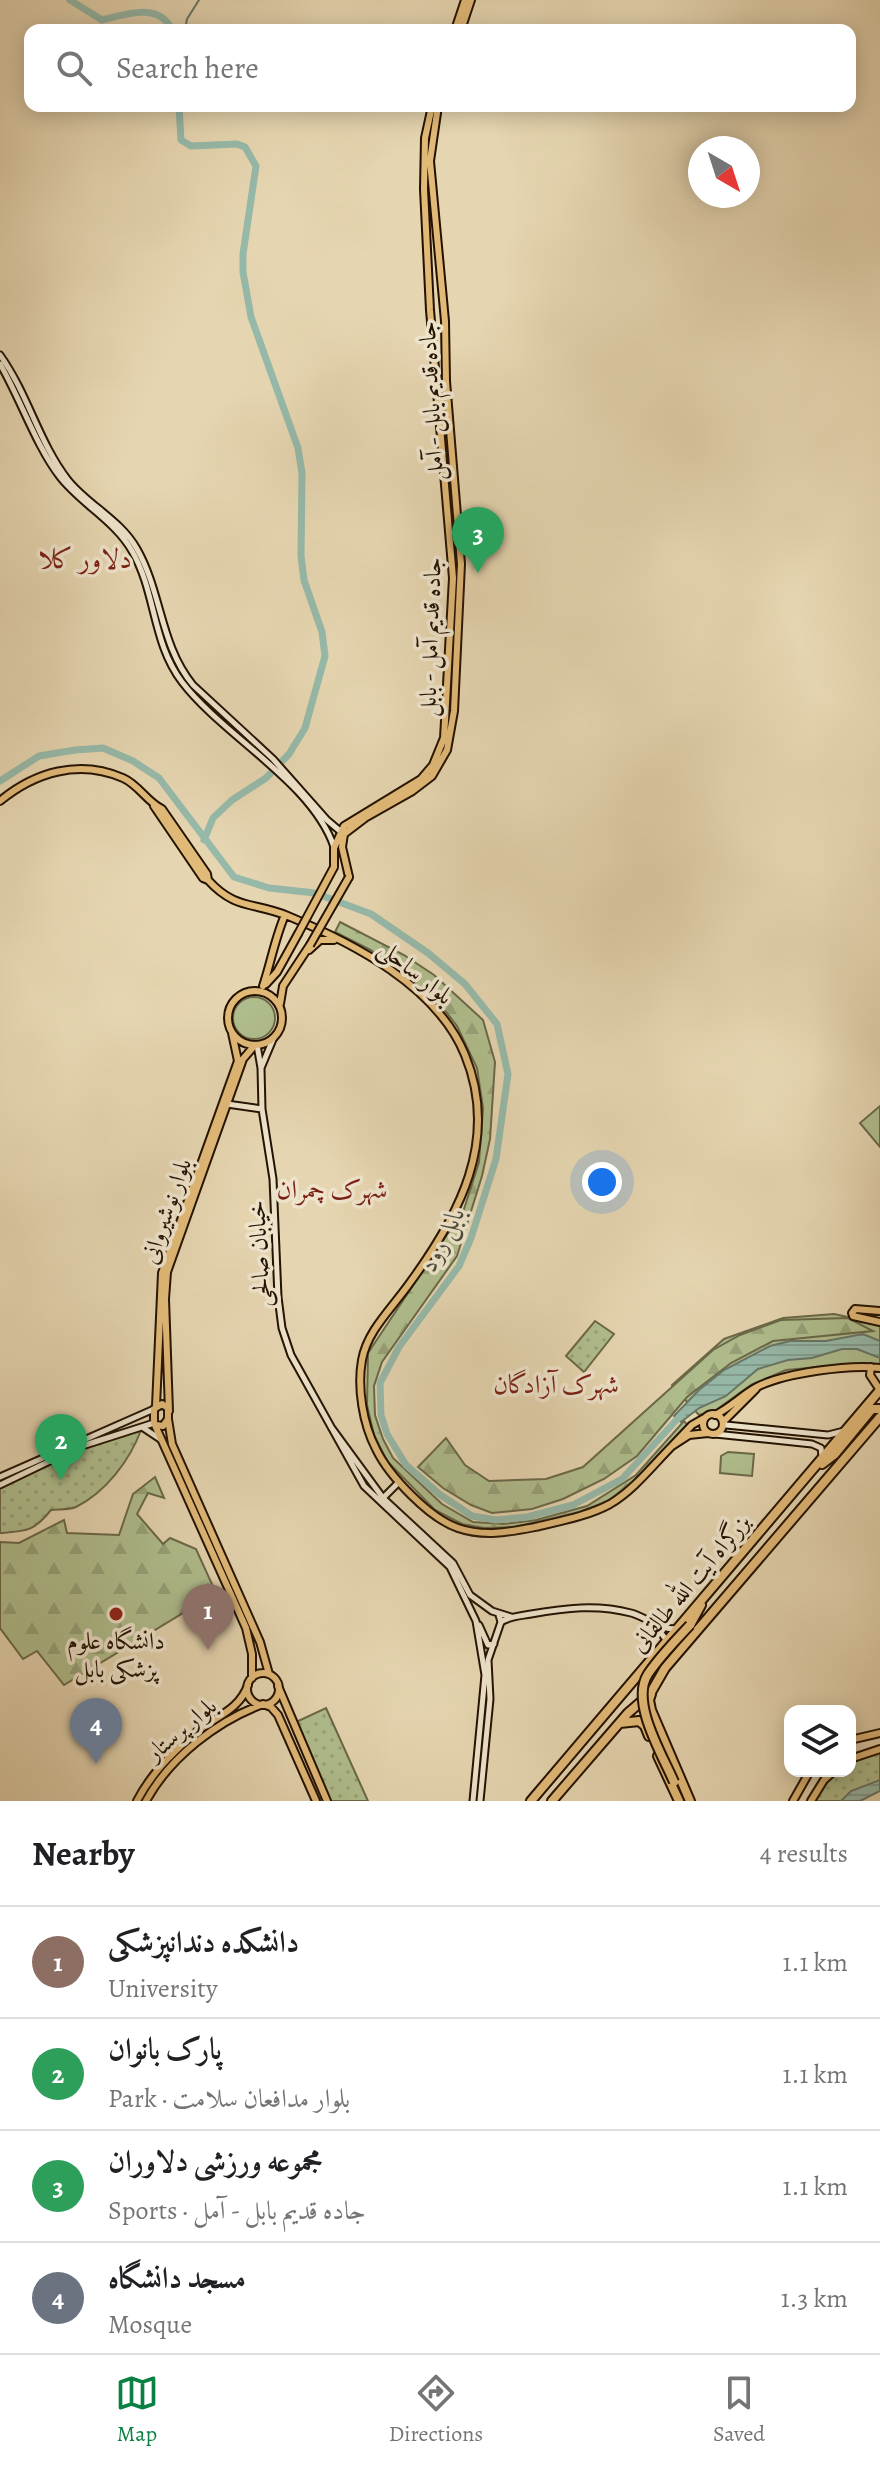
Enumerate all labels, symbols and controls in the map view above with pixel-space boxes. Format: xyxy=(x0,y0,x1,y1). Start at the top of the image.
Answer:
search box xyxy=(24,24,856,112)
icon: search xyxy=(52,46,96,90)
text: Search here xyxy=(116,48,259,88)
north arrow xyxy=(688,136,760,208)
street label: جاده قدیم بابل - آمل xyxy=(411,320,456,482)
pin: 3 xyxy=(452,507,504,573)
district label: دلاور کلا xyxy=(38,540,132,578)
street label: جاده قدیم آمل - بابل xyxy=(411,557,454,717)
street label: بلوار ساحلی xyxy=(371,932,460,1013)
street label: بلوار نوشیروانی xyxy=(133,1154,199,1268)
your location xyxy=(582,1162,622,1202)
district label: شهرک چمران xyxy=(277,1172,387,1207)
street label: خيابان صالحی xyxy=(240,1200,279,1308)
water label: بابل رود xyxy=(411,1200,473,1278)
district label: شهرک آزادگان xyxy=(493,1367,619,1402)
pin: 2 xyxy=(35,1414,87,1480)
street label: بزرگراه آیت الله طالقانی xyxy=(620,1505,757,1659)
pin: 1 xyxy=(182,1584,234,1650)
marker: دانشگاه علوم پزشکی بابل xyxy=(107,1605,125,1623)
place label: دانشگاه علوم پزشکی بابل xyxy=(67,1625,165,1686)
street label: بلوار پرستار xyxy=(137,1690,223,1769)
pin: 4 xyxy=(70,1698,122,1764)
map controls xyxy=(784,1705,856,1777)
button: layers xyxy=(784,1705,856,1777)
text: Nearby xyxy=(32,1830,135,1877)
text: 4 results xyxy=(760,1836,848,1871)
text: دانشکده دندانپزشکی xyxy=(108,1922,299,1962)
text: 1 xyxy=(53,1945,63,1980)
text: 1.1 km xyxy=(783,1945,848,1980)
text: University xyxy=(108,1971,218,2006)
text: پارک بانوان xyxy=(108,2029,222,2069)
text: 2 xyxy=(52,2057,64,2092)
text: 1.1 km xyxy=(783,2057,848,2092)
text: Park · بلوار مدافعان سلامت xyxy=(108,2081,350,2116)
text: مجموعه ورزشی دلاوران xyxy=(108,2141,322,2181)
text: 3 xyxy=(52,2169,64,2204)
text: 1.1 km xyxy=(783,2169,848,2204)
text: Sports · جاده قدیم بابل - آمل xyxy=(108,2193,366,2228)
text: مسجد دانشگاه xyxy=(108,2258,246,2298)
text: 4 xyxy=(52,2281,64,2316)
text: 1.3 km xyxy=(781,2281,848,2316)
text: Mosque xyxy=(108,2307,192,2342)
tab: Map xyxy=(115,2371,159,2449)
tab: Directions xyxy=(389,2371,483,2449)
tab: Saved xyxy=(713,2371,765,2449)

